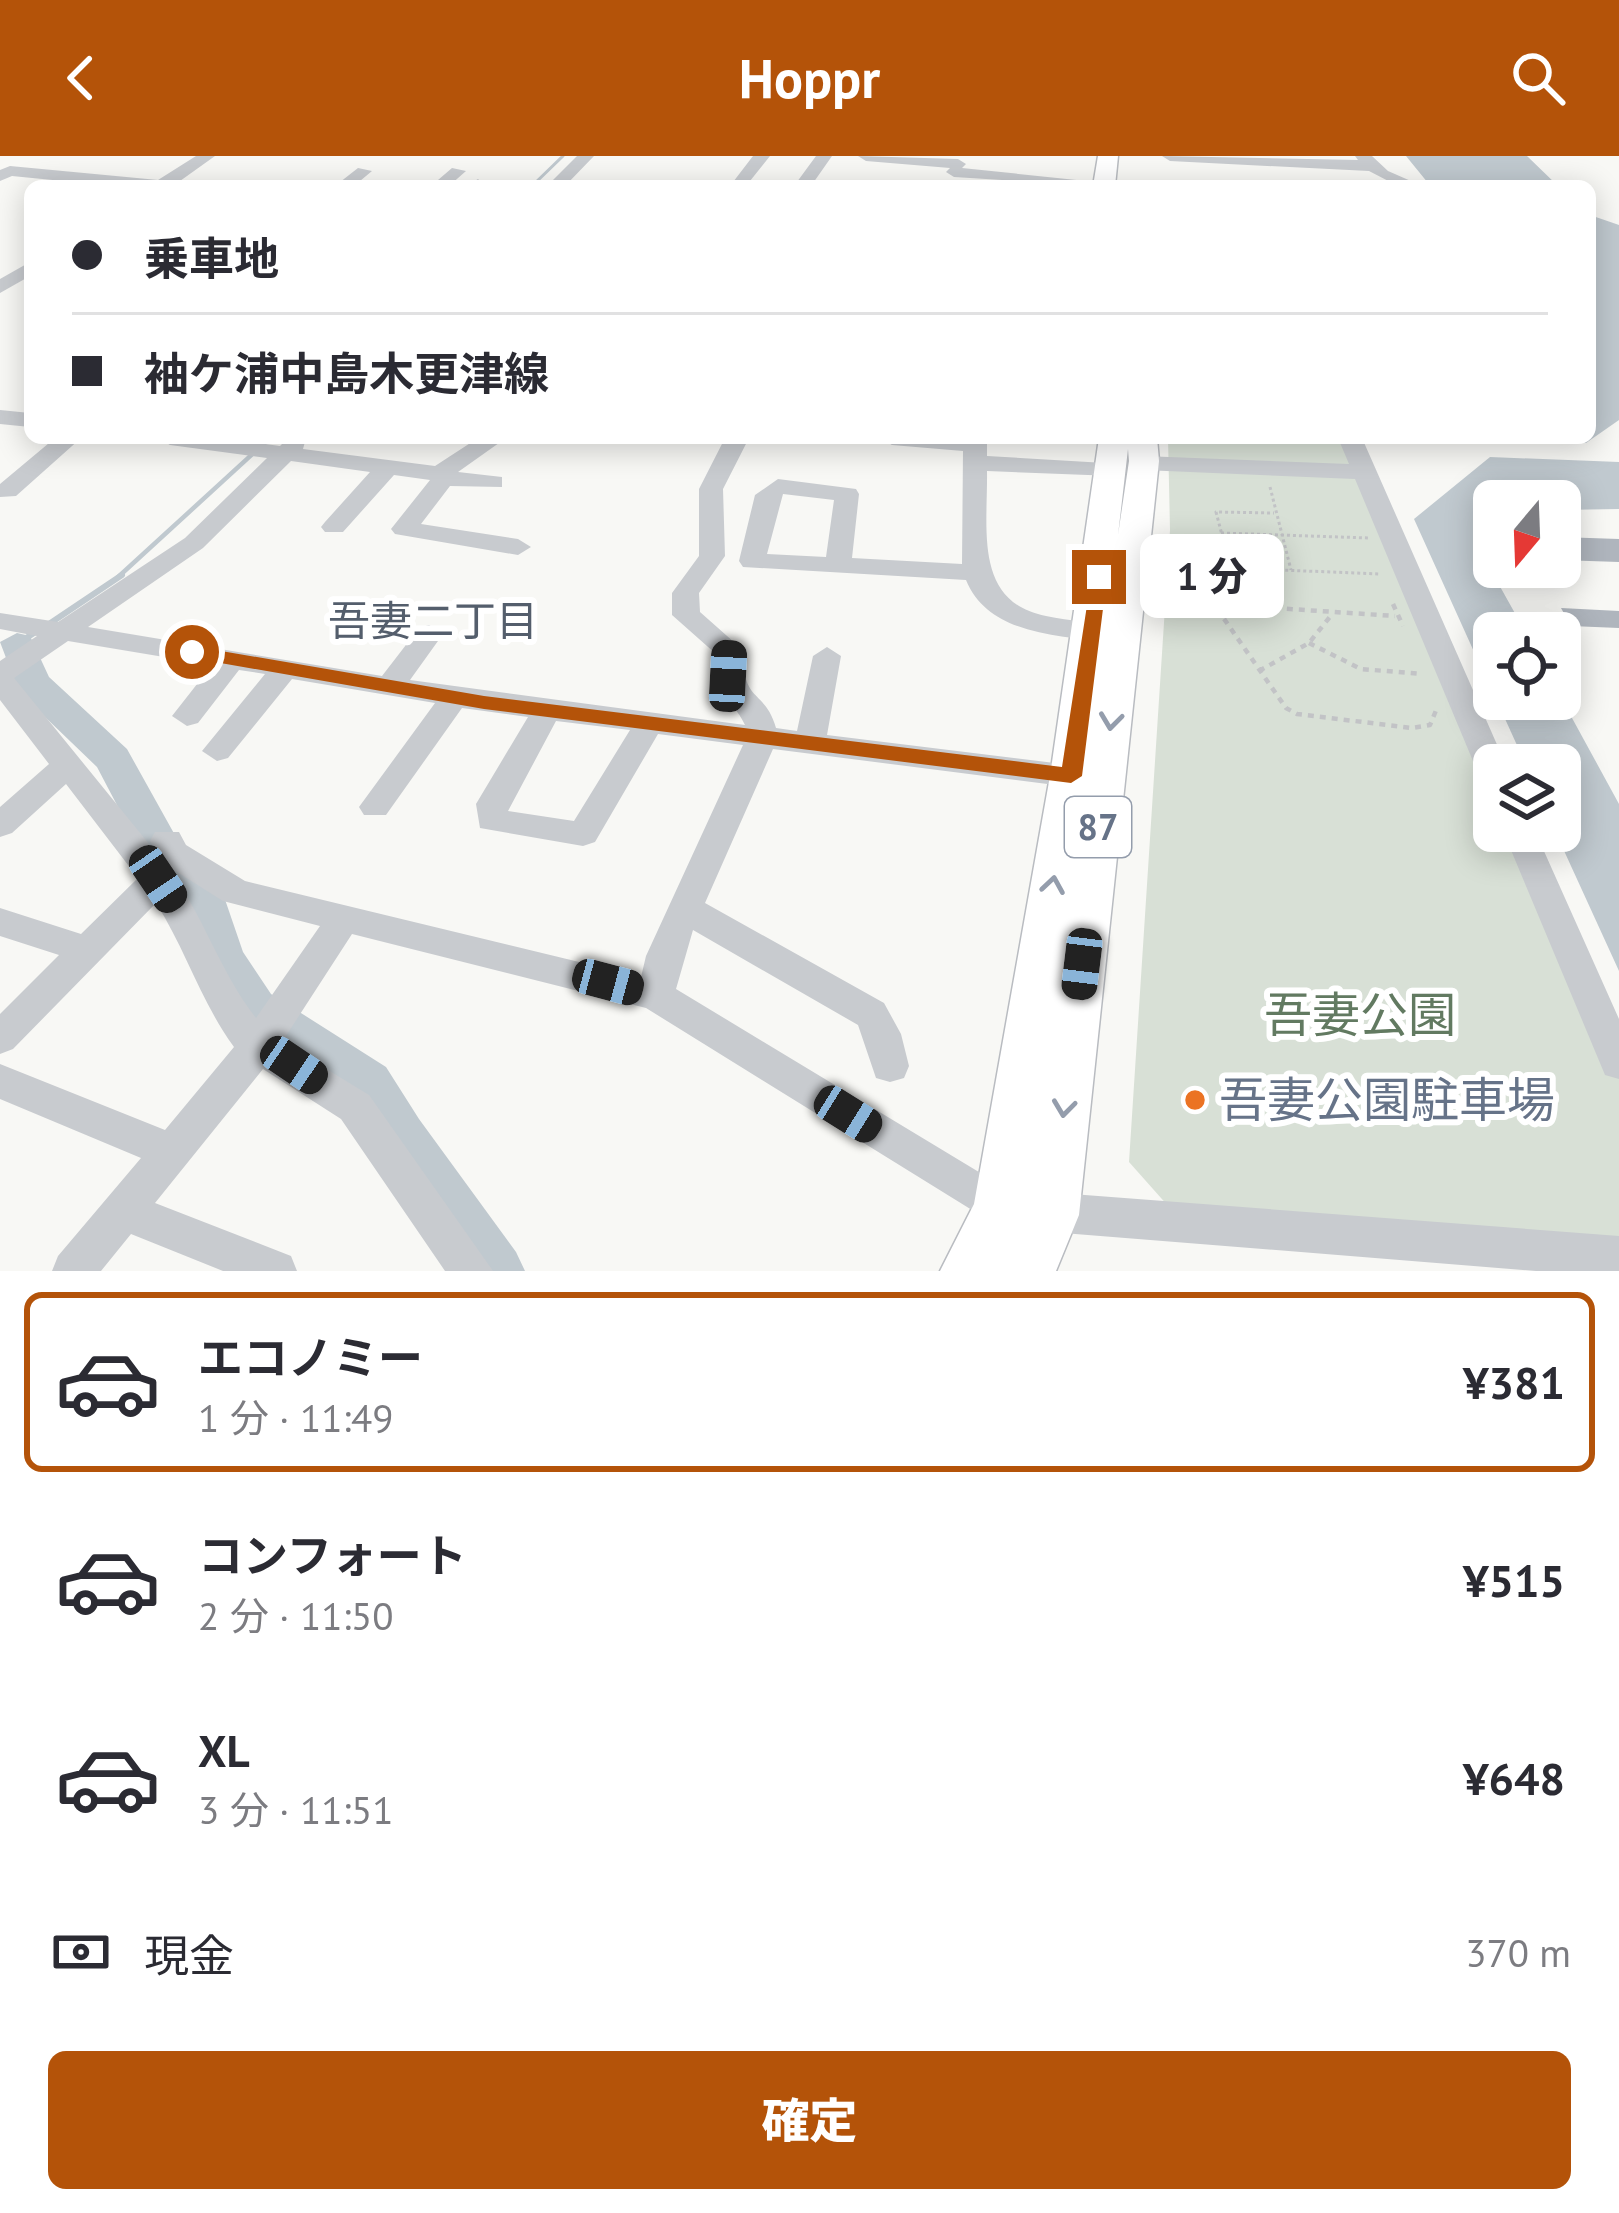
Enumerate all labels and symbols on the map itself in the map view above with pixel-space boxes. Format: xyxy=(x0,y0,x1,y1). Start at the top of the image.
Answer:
north arrow xyxy=(1473,480,1581,588)
callout: 1 分 xyxy=(1141,535,1285,619)
route end xyxy=(1072,550,1126,604)
district label: 吾妻二丁目 xyxy=(328,593,538,648)
route start xyxy=(165,625,219,679)
car xyxy=(708,639,748,713)
one-way arrow xyxy=(1099,711,1125,731)
road number: 87 xyxy=(1065,797,1131,857)
car xyxy=(123,839,193,919)
one-way arrow xyxy=(1040,875,1065,895)
car xyxy=(1060,926,1104,1002)
car xyxy=(569,955,647,1009)
park label: 吾妻公園 xyxy=(1264,983,1456,1045)
car xyxy=(254,1030,334,1100)
place label: 吾妻公園駐車場 xyxy=(1219,1068,1555,1130)
car xyxy=(808,1080,888,1148)
marker: 吾妻公園駐車場 xyxy=(1182,1087,1208,1113)
one-way arrow xyxy=(1051,1098,1077,1118)

